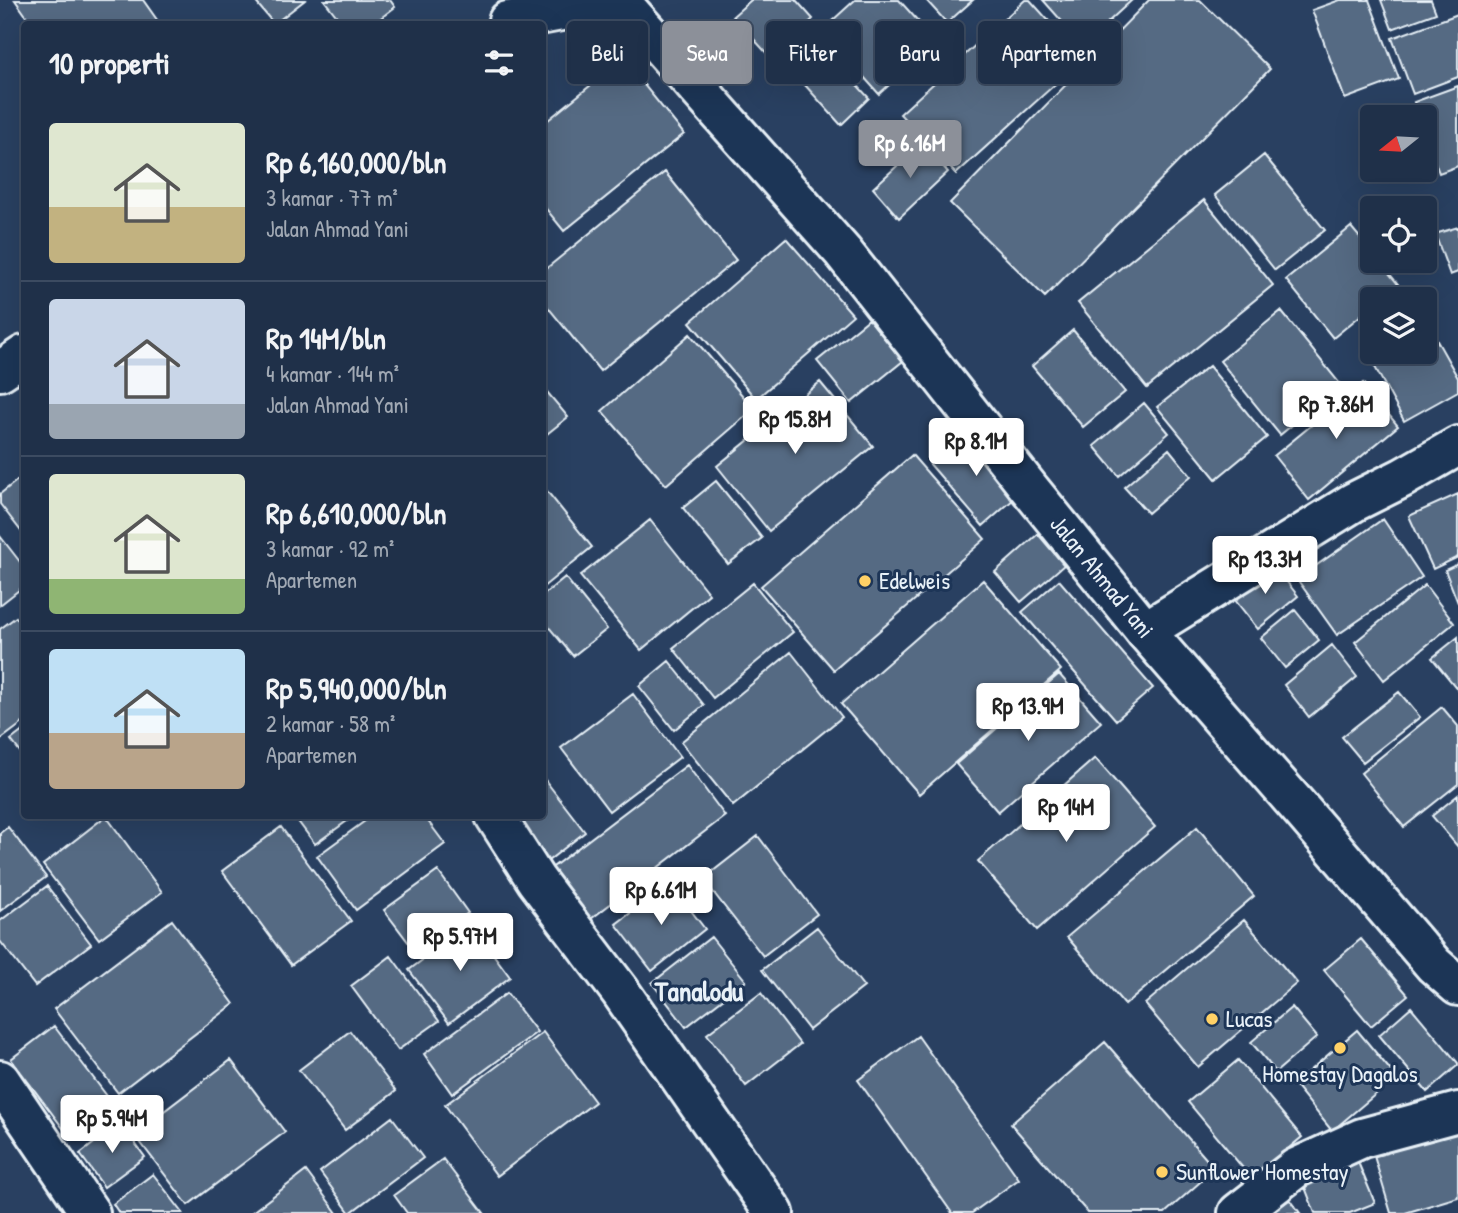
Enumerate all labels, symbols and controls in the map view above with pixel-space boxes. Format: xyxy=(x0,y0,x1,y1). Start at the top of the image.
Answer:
chip: Beli xyxy=(567,21,648,84)
chip: Sewa xyxy=(662,21,752,84)
chip: Filter xyxy=(766,21,861,84)
chip: Baru xyxy=(875,21,964,84)
chip: Apartemen xyxy=(978,21,1121,84)
text: 10 properti xyxy=(49,43,170,83)
icon: filters xyxy=(480,44,518,82)
north arrow xyxy=(1360,105,1437,182)
map controls xyxy=(1360,105,1437,364)
pin: Rp 6.16M xyxy=(838,120,982,180)
text: Rp 6.16M xyxy=(875,127,945,158)
text: Rp 6,160,000/bln xyxy=(266,142,447,182)
icon: home xyxy=(105,151,189,235)
text: 3 kamar · 77 m² xyxy=(266,182,398,213)
button: locate xyxy=(1360,196,1437,273)
text: Jalan Ahmad Yani xyxy=(266,213,409,244)
button: layers xyxy=(1360,287,1437,364)
text: Rp 14M/bln xyxy=(266,318,386,358)
icon: home xyxy=(105,327,189,411)
text: 4 kamar · 144 m² xyxy=(266,358,399,389)
pin: Rp 7.86M xyxy=(1264,382,1408,441)
text: Rp 7.86M xyxy=(1299,388,1373,419)
text: Jalan Ahmad Yani xyxy=(266,389,409,420)
pin: Rp 15.8M xyxy=(723,396,867,456)
text: Rp 15.8M xyxy=(759,403,831,434)
pin: Rp 8.1M xyxy=(911,419,1041,478)
text: Rp 8.1M xyxy=(945,425,1007,456)
text: Rp 6,610,000/bln xyxy=(266,493,447,533)
icon: home xyxy=(105,502,189,586)
street label: Jalan Ahmad Yani xyxy=(1043,508,1162,644)
text: 3 kamar · 92 m² xyxy=(266,533,394,564)
pin: Rp 13.3M xyxy=(1193,536,1337,596)
text: Rp 13.3M xyxy=(1228,543,1302,574)
text: Apartemen xyxy=(266,564,357,595)
place label: Edelweis xyxy=(879,564,950,596)
marker: Edelweis xyxy=(857,573,873,589)
text: Rp 5,940,000/bln xyxy=(266,668,447,708)
icon: home xyxy=(105,677,189,761)
pin: Rp 13.9M xyxy=(956,684,1100,743)
text: Rp 13.9M xyxy=(992,690,1064,721)
text: 2 kamar · 58 m² xyxy=(266,708,395,739)
text: Apartemen xyxy=(266,739,357,770)
pin: Rp 14M xyxy=(1009,784,1123,844)
text: Rp 14M xyxy=(1038,791,1094,822)
pin: Rp 6.61M xyxy=(589,867,733,927)
text: Rp 6.61M xyxy=(626,874,696,905)
pin: Rp 5.97M xyxy=(388,914,532,973)
text: Rp 5.97M xyxy=(423,920,497,951)
district label: Tanalodu xyxy=(654,972,744,1010)
place label: Lucas xyxy=(1226,1002,1273,1034)
marker: Lucas xyxy=(1204,1011,1220,1027)
marker: Homestay Dagalos xyxy=(1332,1040,1348,1056)
place label: Homestay Dagalos xyxy=(1262,1057,1418,1089)
pin: Rp 5.94M xyxy=(40,1096,184,1155)
text: Rp 5.94M xyxy=(77,1102,147,1133)
place label: Sunflower Homestay xyxy=(1176,1155,1349,1187)
marker: Sunflower Homestay xyxy=(1154,1164,1170,1180)

